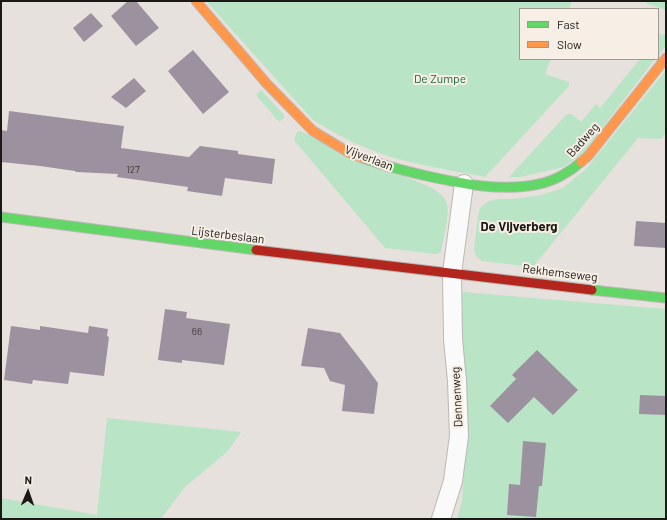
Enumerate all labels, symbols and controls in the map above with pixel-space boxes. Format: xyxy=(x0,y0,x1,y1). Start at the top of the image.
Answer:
legend xyxy=(519,8,659,60)
text: Fast xyxy=(557,17,580,31)
text: Slow xyxy=(557,37,582,51)
park label: De Zumpe xyxy=(414,72,466,86)
street label: Badweg xyxy=(564,120,602,160)
street label: Vijverlaan xyxy=(343,142,395,174)
house number: 127 xyxy=(126,164,140,176)
district label: De Vijverberg xyxy=(480,219,558,235)
street label: Lijsterbeslaan xyxy=(191,223,265,247)
street label: Rekhemseweg xyxy=(522,261,598,285)
house number: 66 xyxy=(192,326,202,338)
street label: Dennenweg xyxy=(448,366,466,428)
north arrow xyxy=(8,472,48,512)
text: N xyxy=(25,473,32,486)

